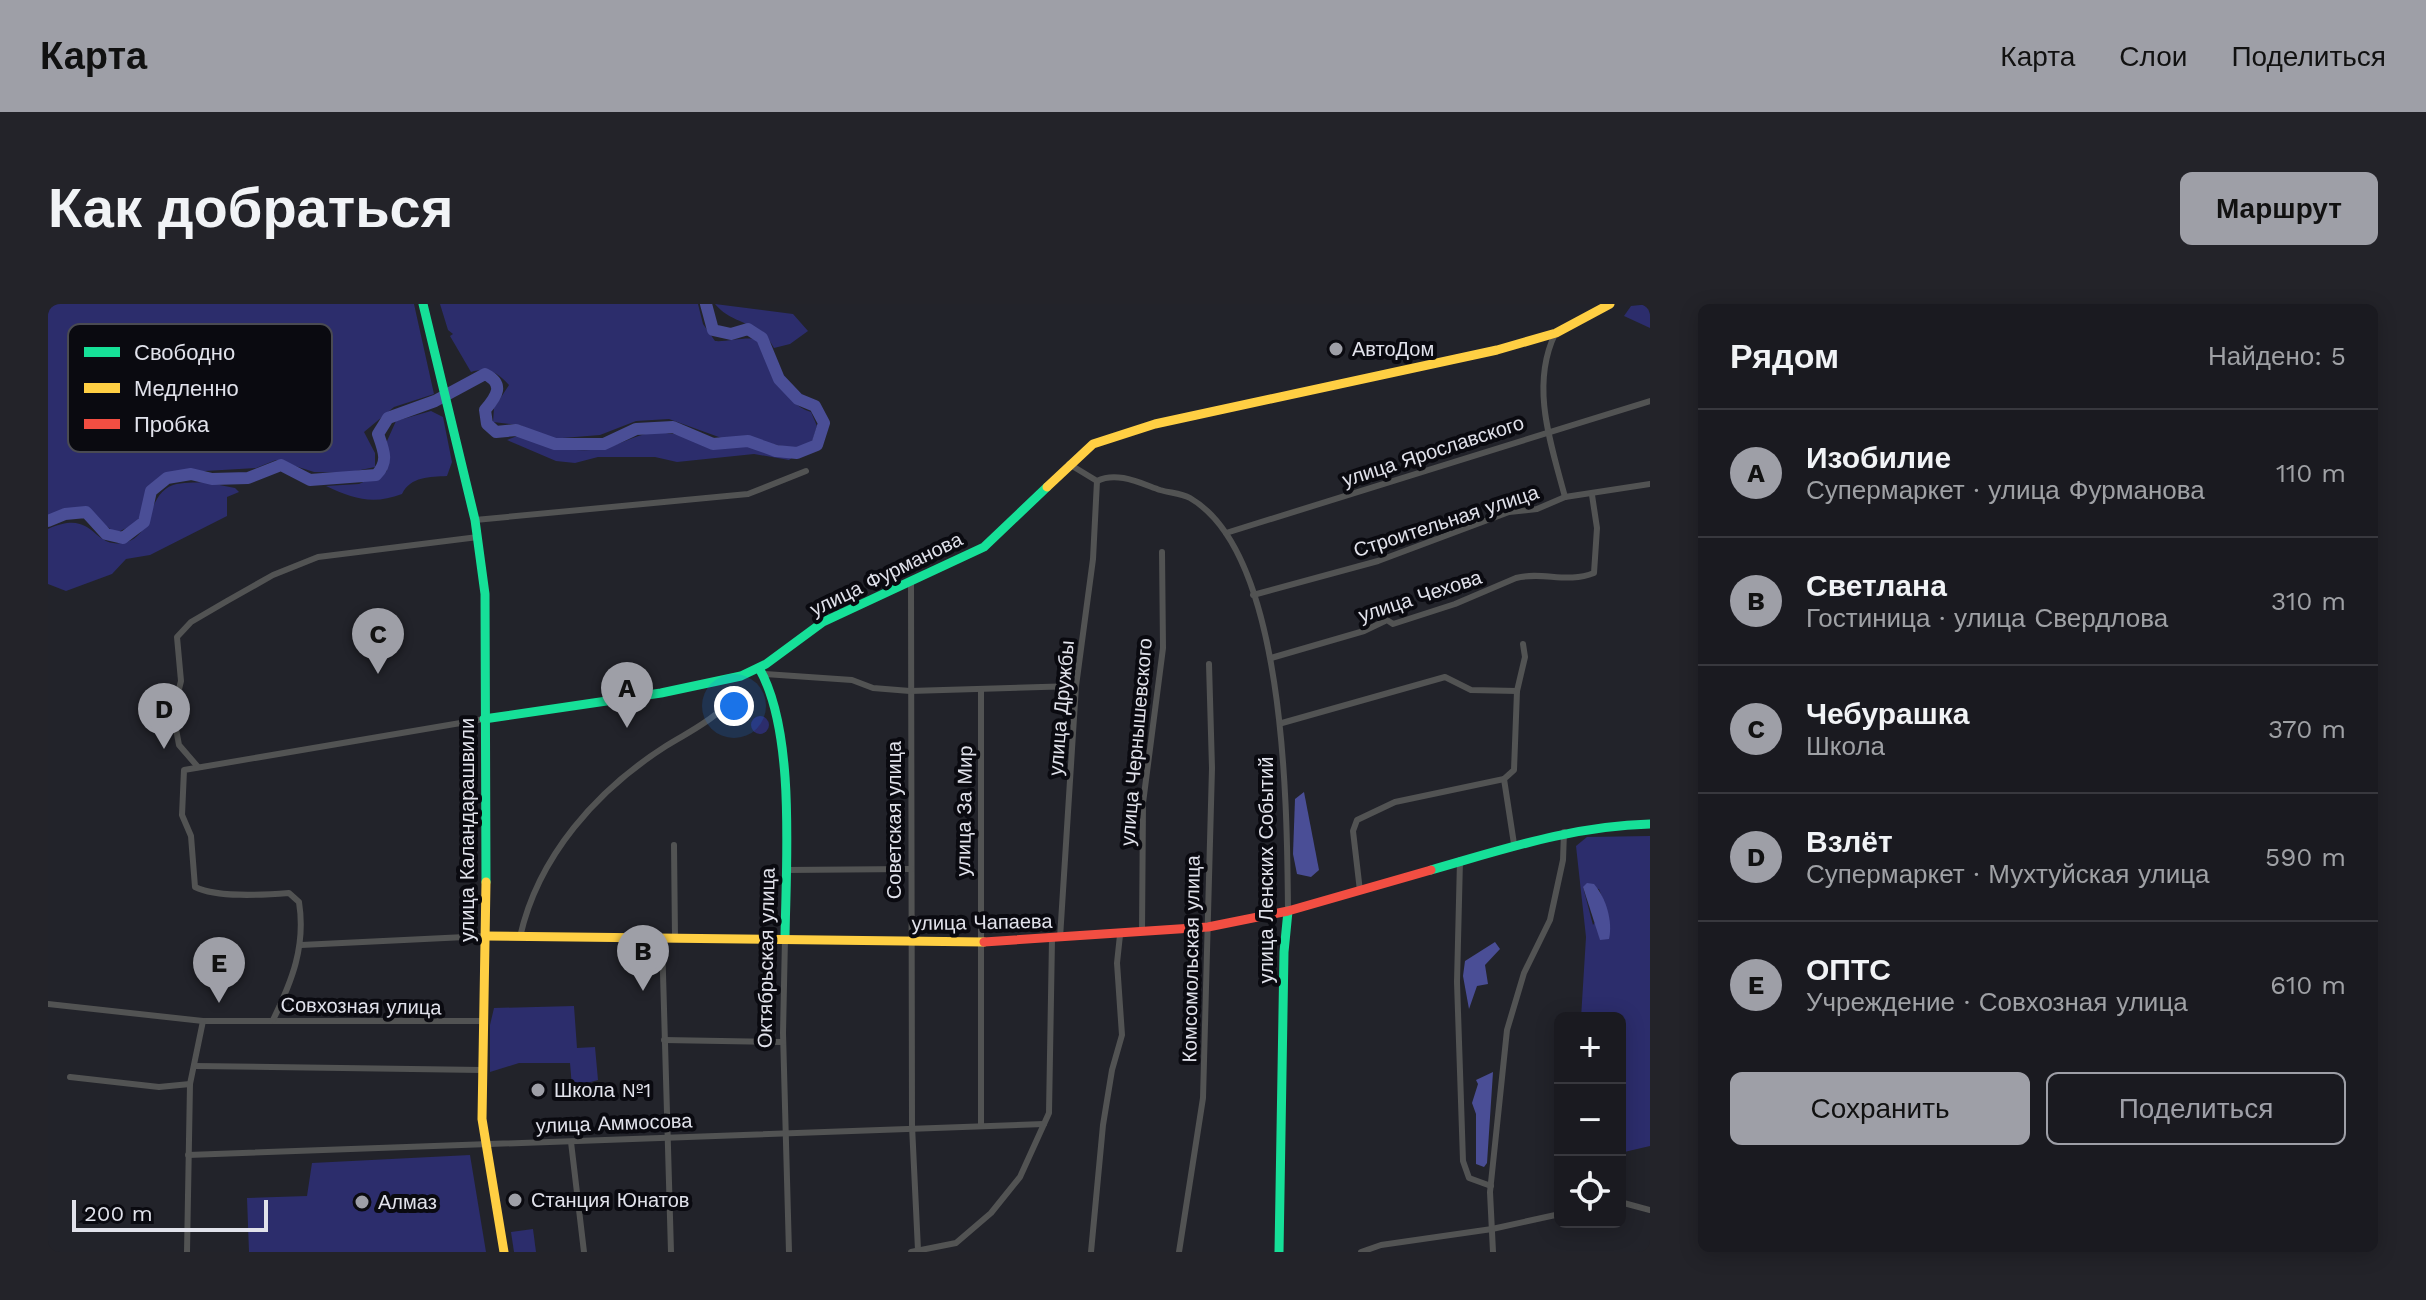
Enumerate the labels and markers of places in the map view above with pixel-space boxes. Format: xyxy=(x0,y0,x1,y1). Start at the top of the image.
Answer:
place label: АвтоДом xyxy=(1352,337,1434,361)
marker: АвтоДом xyxy=(1327,340,1345,358)
pin: C xyxy=(352,608,404,674)
pin: A xyxy=(601,662,653,728)
pin: D xyxy=(138,683,190,749)
pin: B xyxy=(617,925,669,991)
pin: E xyxy=(193,937,245,1003)
place label: Школа №1 xyxy=(554,1078,651,1102)
marker: Школа №1 xyxy=(529,1081,547,1099)
place label: Станция Юнатов xyxy=(531,1188,689,1212)
place label: Алмаз xyxy=(378,1190,437,1214)
marker: Станция Юнатов xyxy=(506,1191,524,1209)
marker: Алмаз xyxy=(353,1193,371,1211)

